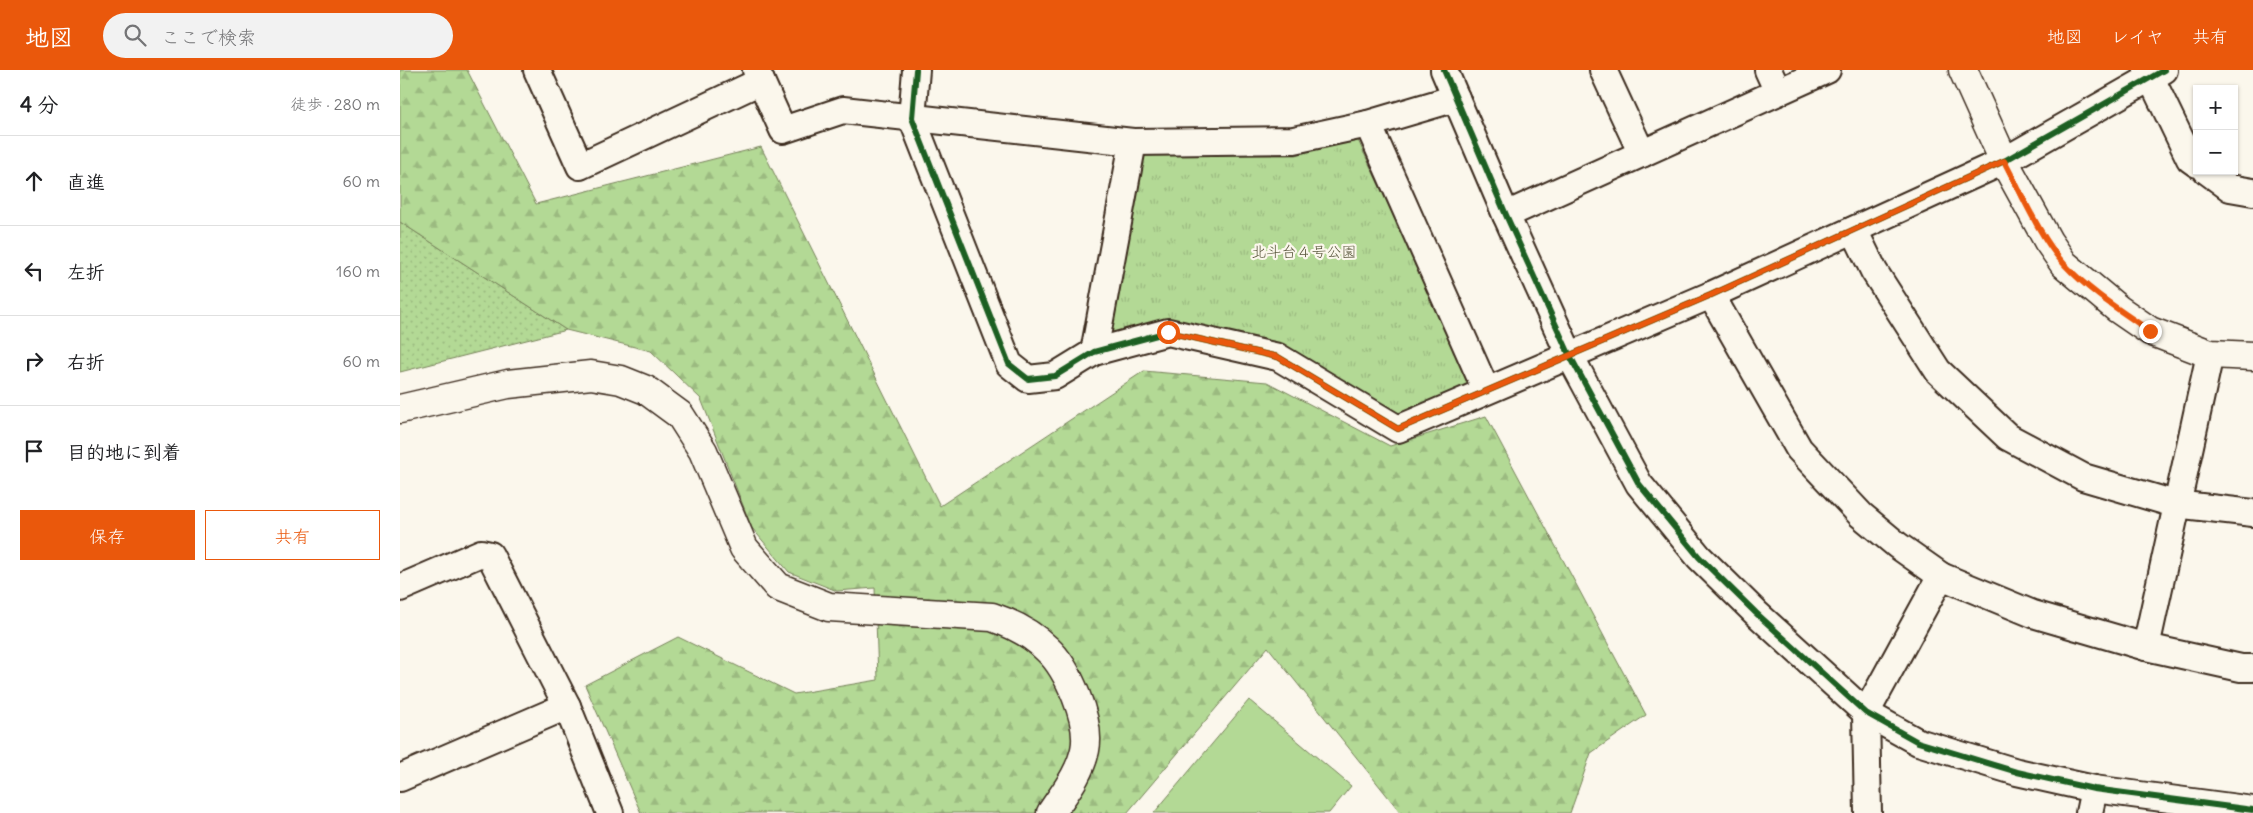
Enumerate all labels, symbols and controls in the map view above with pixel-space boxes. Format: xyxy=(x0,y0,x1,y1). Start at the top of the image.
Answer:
search box xyxy=(103,13,453,58)
icon: search xyxy=(121,21,149,49)
text: 地図 xyxy=(25,22,73,52)
text: ここで検索 xyxy=(161,25,256,49)
text: 地図 xyxy=(2047,25,2083,48)
text: レイヤ xyxy=(2111,25,2164,48)
text: 共有 xyxy=(2192,25,2228,48)
map controls xyxy=(2193,85,2238,175)
button: + xyxy=(2193,85,2238,130)
text: 4 分 xyxy=(20,91,58,118)
text: 徒歩 · 280 m xyxy=(290,94,380,114)
button: − xyxy=(2193,130,2238,175)
icon: ahead xyxy=(20,167,48,195)
text: 直進 xyxy=(67,170,105,194)
text: 60 m xyxy=(342,171,380,191)
park label: 北斗台４号公園 xyxy=(1251,242,1357,261)
icon: left xyxy=(20,257,48,285)
text: 左折 xyxy=(67,260,105,284)
text: 160 m xyxy=(336,261,380,281)
route end xyxy=(2139,320,2162,343)
route start xyxy=(1157,321,1180,344)
icon: right xyxy=(20,347,48,375)
text: 右折 xyxy=(67,350,105,374)
text: 60 m xyxy=(342,351,380,371)
icon: arrive xyxy=(20,437,48,465)
text: 目的地に到着 xyxy=(67,440,181,464)
button: 保存 xyxy=(20,510,195,560)
button: 共有 xyxy=(205,510,380,560)

